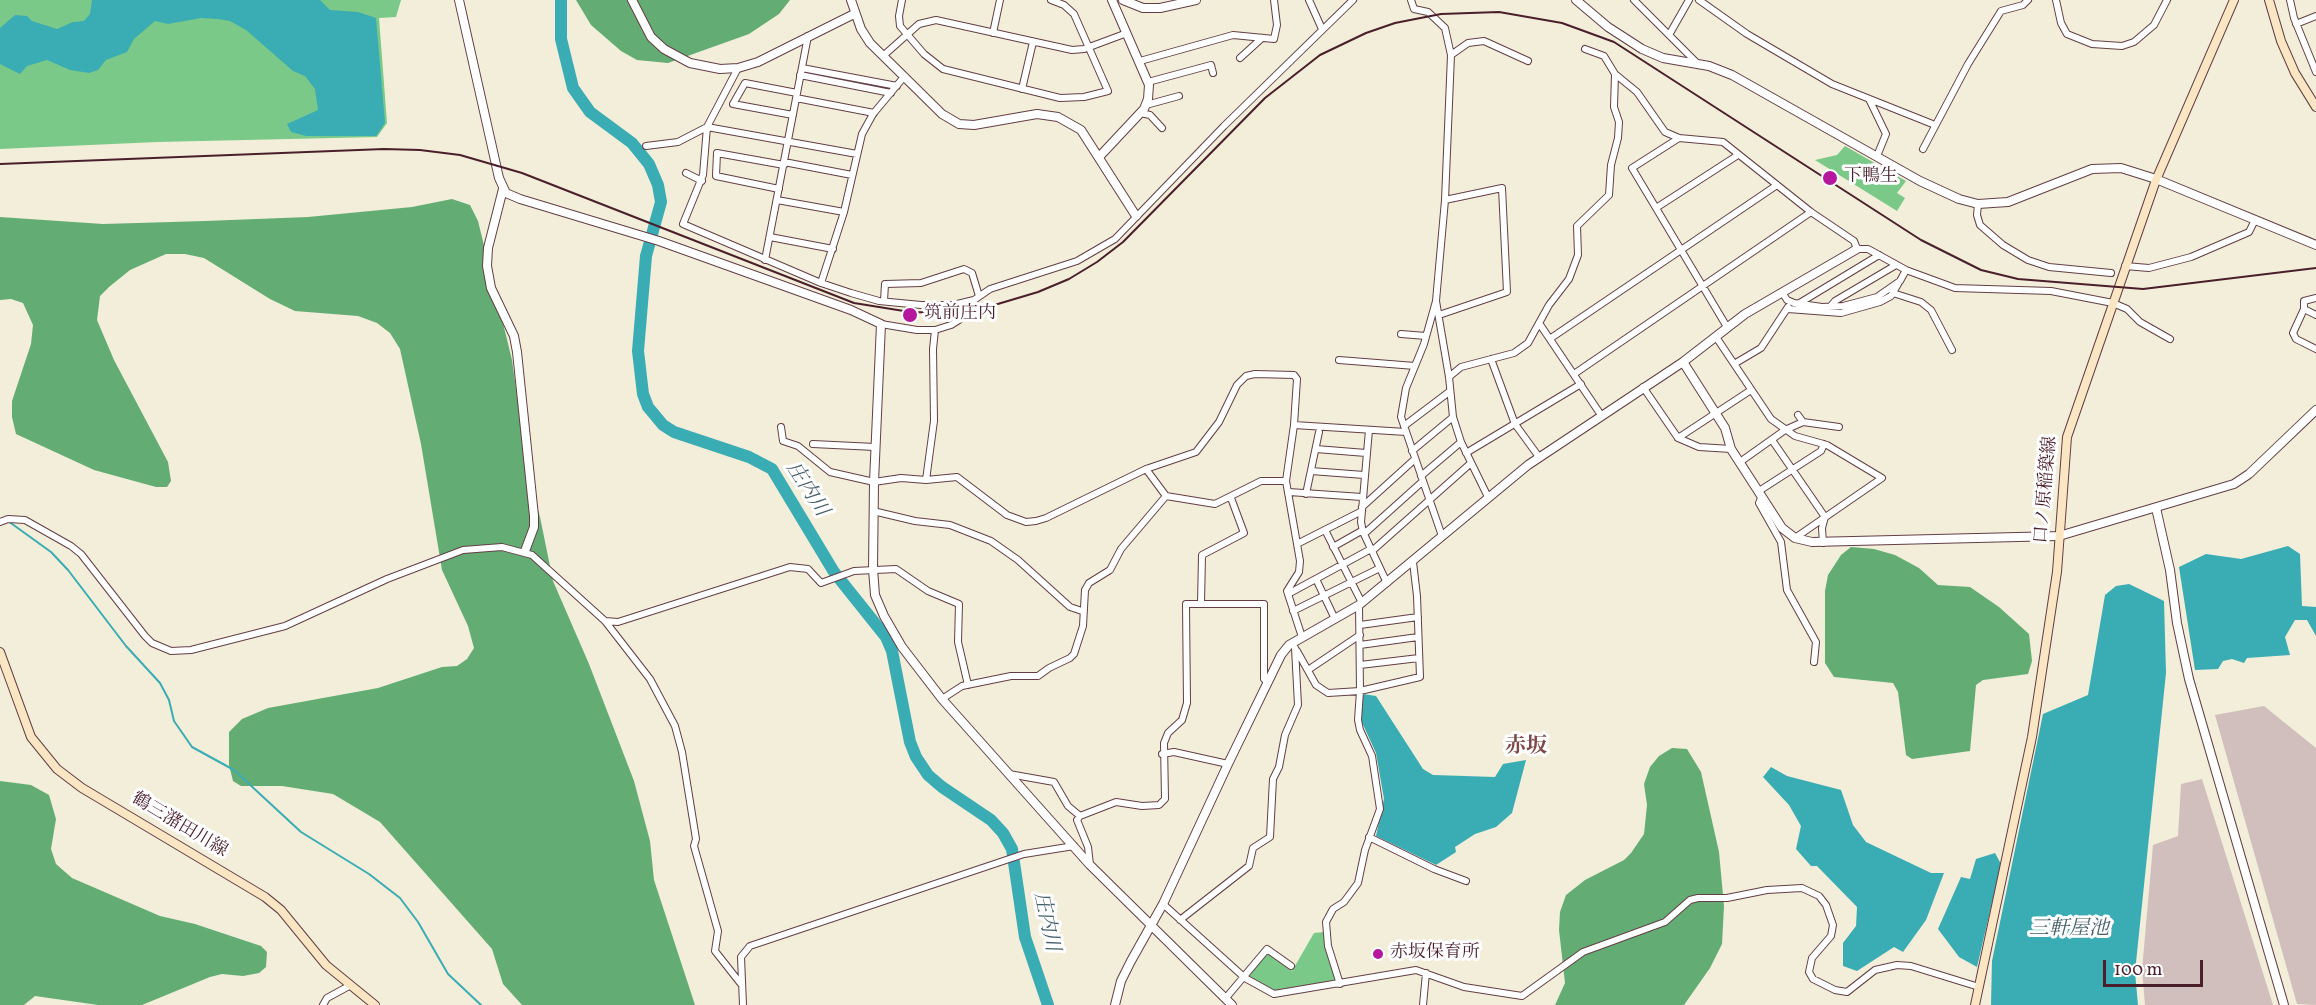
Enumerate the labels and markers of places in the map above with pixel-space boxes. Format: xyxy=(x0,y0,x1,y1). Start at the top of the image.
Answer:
place label: 下鴨生 xyxy=(1844,167,1898,189)
marker: 下鴨生 xyxy=(1821,169,1839,187)
place label: 筑前庄内 xyxy=(924,304,996,326)
marker: 筑前庄内 xyxy=(901,306,919,324)
place label: 赤坂保育所 xyxy=(1390,943,1480,965)
marker: 赤坂保育所 xyxy=(1371,947,1385,961)

